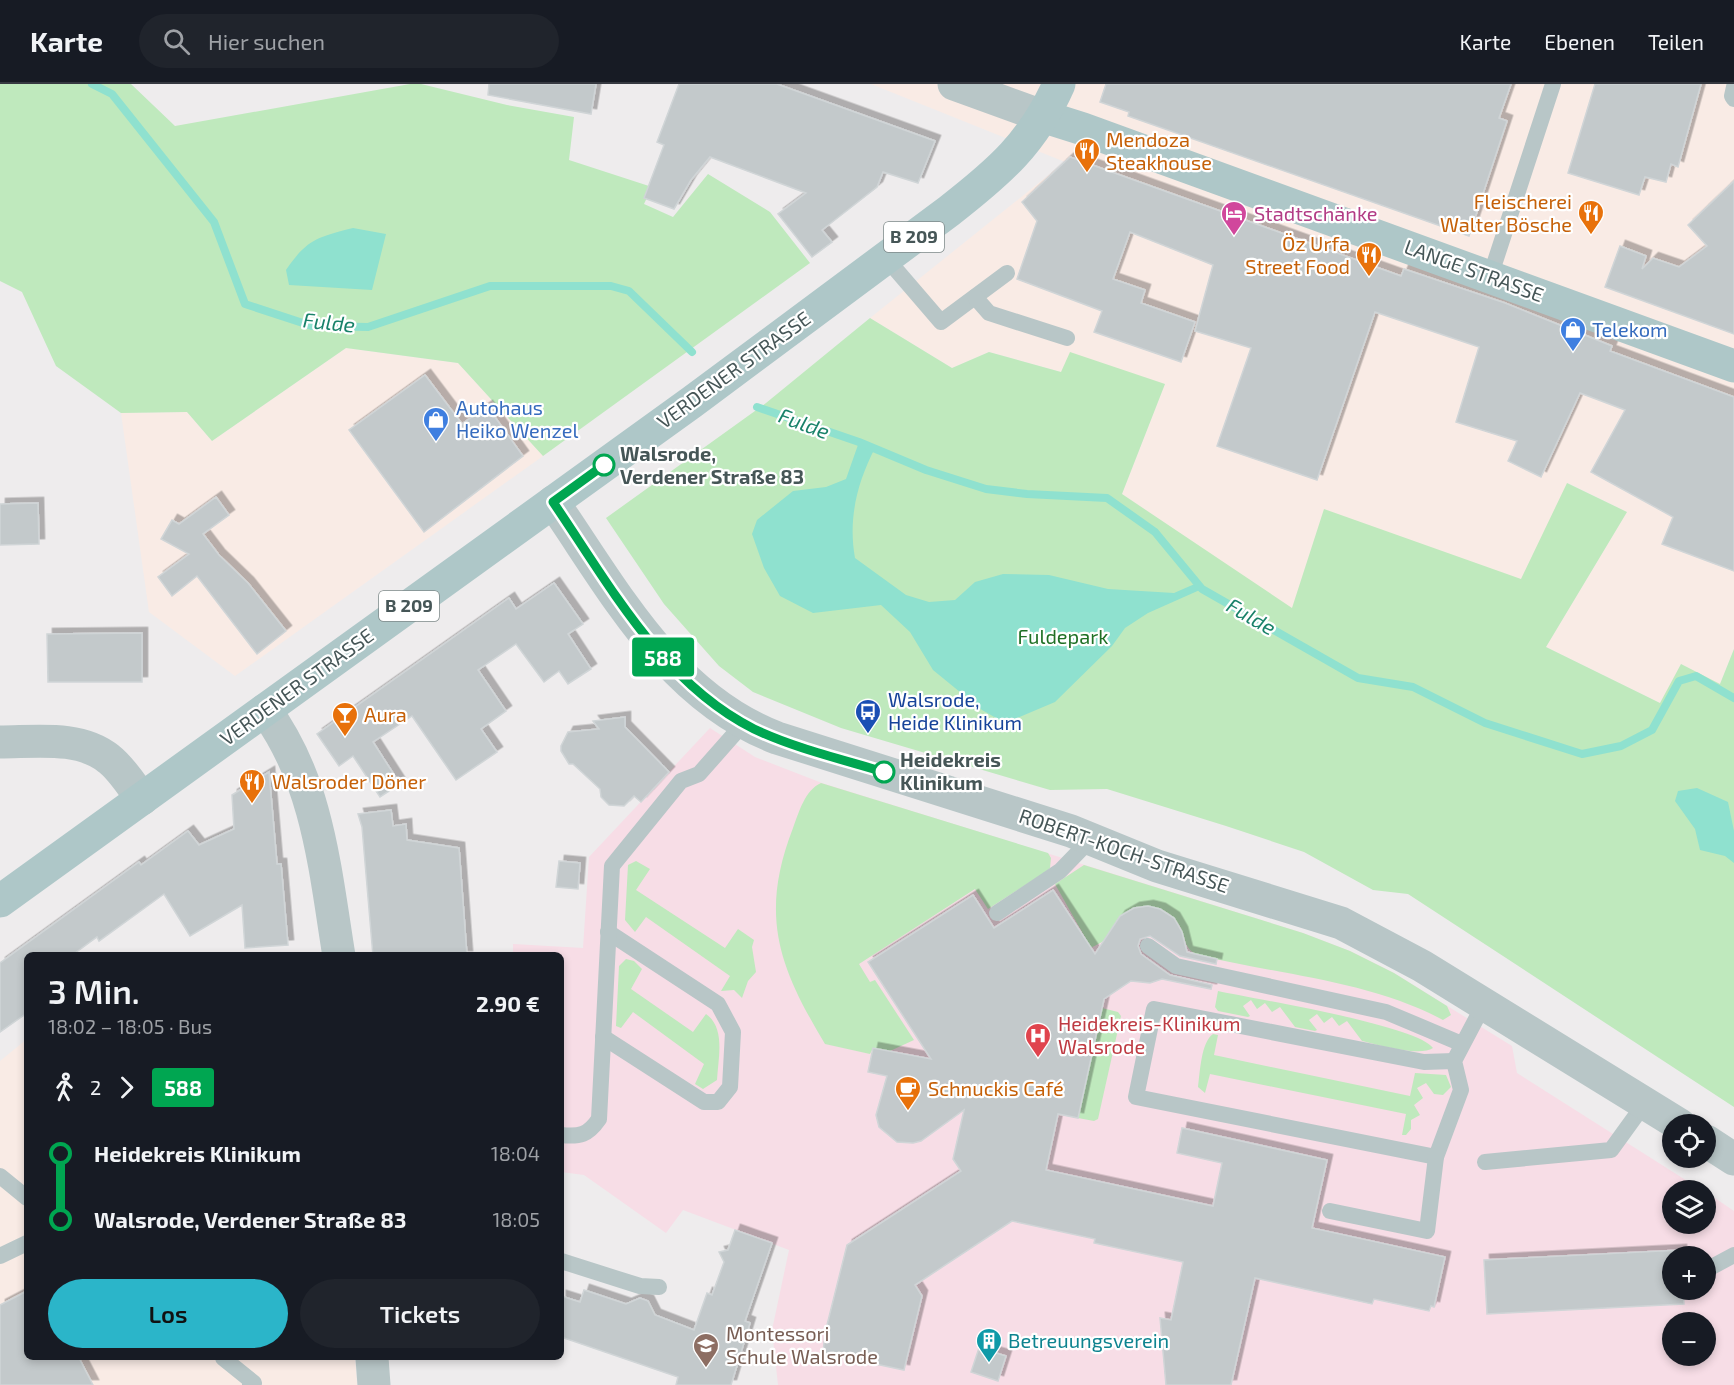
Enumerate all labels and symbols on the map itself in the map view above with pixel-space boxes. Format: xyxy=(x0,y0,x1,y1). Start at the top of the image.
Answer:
place label: Mendoza Steakhouse xyxy=(1106,127,1212,174)
restaurant icon: Mendoza Steakhouse xyxy=(1072,136,1102,174)
place label: Fleischerei Walter Bösche xyxy=(1440,189,1572,236)
restaurant icon: Fleischerei Walter Bösche xyxy=(1576,198,1606,236)
hotel icon: Stadtschänke xyxy=(1219,199,1249,237)
place label: Stadtschänke xyxy=(1254,201,1378,225)
road number: B 209 xyxy=(884,222,944,252)
place label: Öz Urfa Street Food xyxy=(1245,231,1350,278)
street label: LANGE STRASSE xyxy=(1401,234,1547,306)
restaurant icon: Öz Urfa Street Food xyxy=(1354,240,1384,278)
water label: Fulde xyxy=(302,306,357,337)
street label: VERDENER STRASSE xyxy=(652,306,815,433)
shop icon: Telekom xyxy=(1558,315,1588,353)
place label: Telekom xyxy=(1592,317,1668,341)
place label: Autohaus Heiko Wenzel xyxy=(456,395,578,442)
water label: Fulde xyxy=(776,402,833,443)
shop icon: Autohaus Heiko Wenzel xyxy=(421,405,451,443)
place label: Walsrode, Verdener Straße 83 xyxy=(620,441,804,488)
marker: Walsrode, Verdener Straße 83 xyxy=(593,454,615,476)
road number: B 209 xyxy=(379,591,439,621)
water label: Fulde xyxy=(1223,592,1281,640)
street label: VERDENER STRASSE xyxy=(215,623,378,750)
park label: Fuldepark xyxy=(1018,624,1108,648)
line badge: 588 xyxy=(628,638,698,676)
place label: Walsrode, Heide Klinikum xyxy=(888,687,1022,734)
bus stop icon: Walsrode, Heide Klinikum xyxy=(853,697,883,735)
bar icon: Aura xyxy=(330,700,360,738)
place label: Aura xyxy=(364,702,407,726)
place label: Heidekreis Klinikum xyxy=(900,747,1001,794)
marker: Heidekreis Klinikum xyxy=(873,761,895,783)
restaurant icon: Walsroder Döner xyxy=(237,767,267,805)
place label: Walsroder Döner xyxy=(272,769,426,793)
street label: ROBERT-KOCH-STRASSE xyxy=(1016,803,1232,897)
place label: Heidekreis-Klinikum Walsrode xyxy=(1058,1011,1240,1058)
hospital icon: Heidekreis-Klinikum Walsrode xyxy=(1023,1021,1053,1059)
cafe icon: Schnuckis Café xyxy=(893,1074,923,1112)
place label: Schnuckis Café xyxy=(928,1076,1064,1100)
place label: Montessori Schule Walsrode xyxy=(726,1321,878,1368)
building icon: Betreuungsverein xyxy=(974,1326,1004,1364)
place label: Betreuungsverein xyxy=(1008,1328,1169,1352)
school or university icon: Montessori Schule Walsrode xyxy=(691,1331,721,1369)

